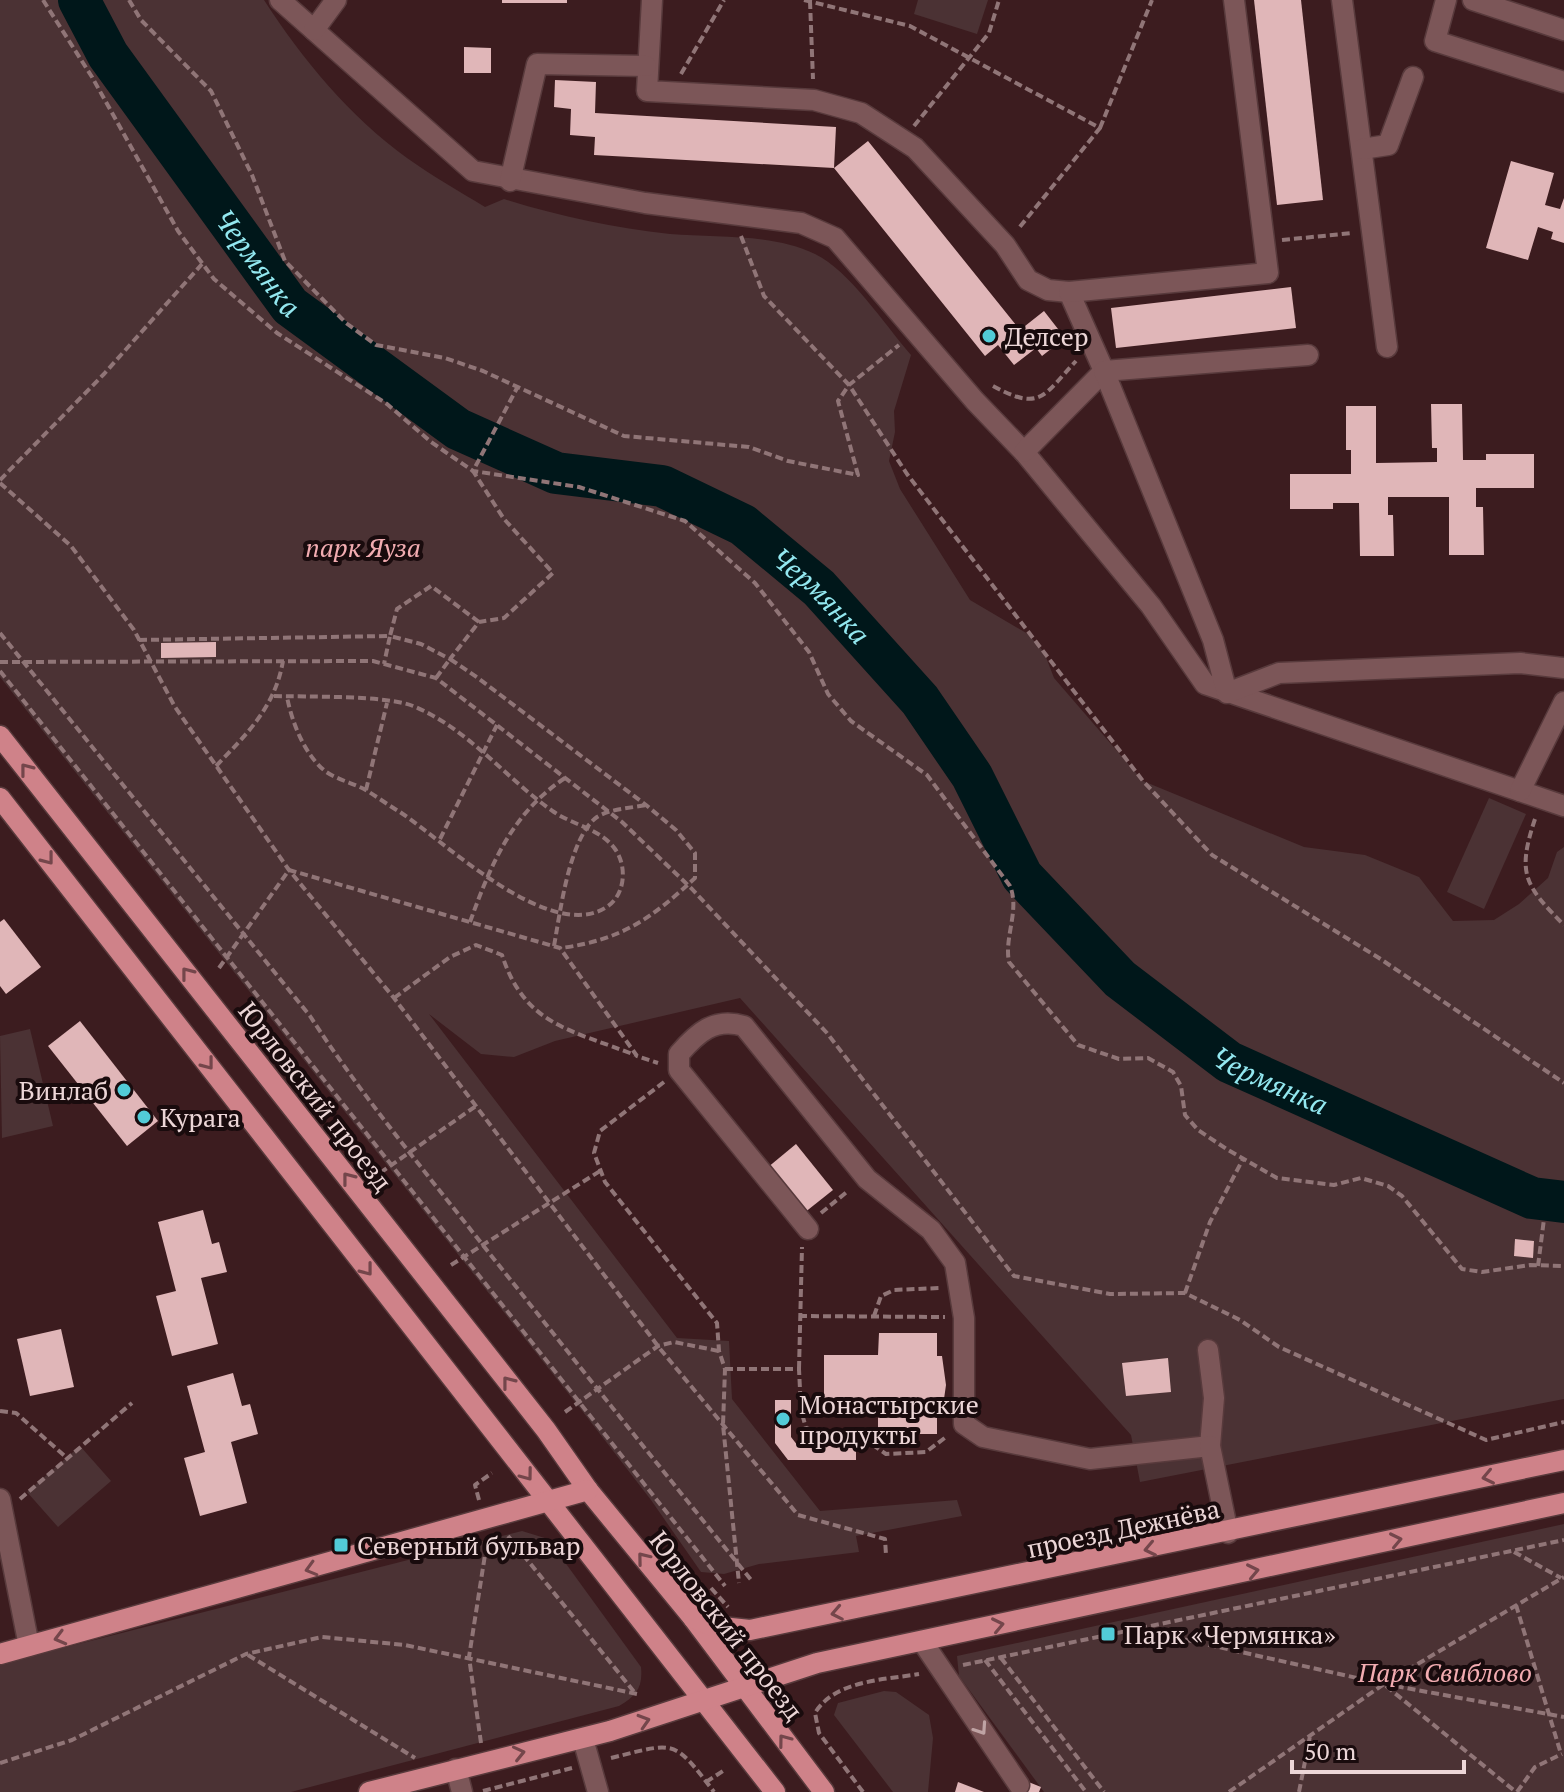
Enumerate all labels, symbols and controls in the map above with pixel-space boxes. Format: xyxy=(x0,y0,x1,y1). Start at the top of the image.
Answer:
water label: Чермянка xyxy=(207,201,307,325)
place label: Делсер xyxy=(1005,319,1089,353)
marker: Делсер xyxy=(980,327,998,345)
park label: парк Яуза xyxy=(305,530,421,564)
water label: Чермянка xyxy=(765,539,879,651)
one-way arrow xyxy=(22,763,36,778)
one-way arrow xyxy=(38,850,52,865)
one-way arrow xyxy=(182,968,197,982)
street label: Юрловский проезд xyxy=(231,994,401,1198)
water label: Чермянка xyxy=(1204,1037,1334,1123)
one-way arrow xyxy=(198,1055,212,1070)
place label: Винлаб xyxy=(19,1073,108,1107)
marker: Винлаб xyxy=(115,1081,133,1099)
place label: Курага xyxy=(160,1100,241,1134)
marker: Курага xyxy=(135,1108,153,1126)
one-way arrow xyxy=(343,1172,357,1187)
one-way arrow xyxy=(358,1261,372,1275)
one-way arrow xyxy=(504,1376,518,1391)
place label: Монастырские продукты xyxy=(799,1387,979,1451)
marker: Монастырские продукты xyxy=(774,1410,792,1428)
one-way arrow xyxy=(517,1466,531,1481)
one-way arrow xyxy=(1481,1468,1495,1485)
street label: проезд Дежнёва xyxy=(1024,1491,1222,1565)
street label: Юрловский проезд xyxy=(642,1523,812,1727)
place label: Северный бульвар xyxy=(357,1528,580,1562)
one-way arrow xyxy=(1389,1532,1402,1549)
marker: Северный бульвар xyxy=(332,1536,350,1554)
one-way arrow xyxy=(1144,1540,1157,1557)
one-way arrow xyxy=(639,1552,653,1567)
one-way arrow xyxy=(305,1560,319,1576)
one-way arrow xyxy=(1245,1563,1259,1580)
one-way arrow xyxy=(831,1603,844,1620)
one-way arrow xyxy=(991,1617,1005,1634)
place label: Парк «Чермянка» xyxy=(1124,1617,1336,1651)
marker: Парк «Чермянка» xyxy=(1099,1625,1117,1643)
one-way arrow xyxy=(54,1629,68,1645)
park label: Парк Свиблово xyxy=(1357,1655,1532,1689)
one-way arrow xyxy=(637,1714,651,1730)
one-way arrow xyxy=(971,1720,986,1735)
scale bar xyxy=(1292,1724,1464,1774)
one-way arrow xyxy=(780,1734,794,1749)
text: 50 m xyxy=(1304,1735,1356,1767)
one-way arrow xyxy=(512,1745,526,1762)

